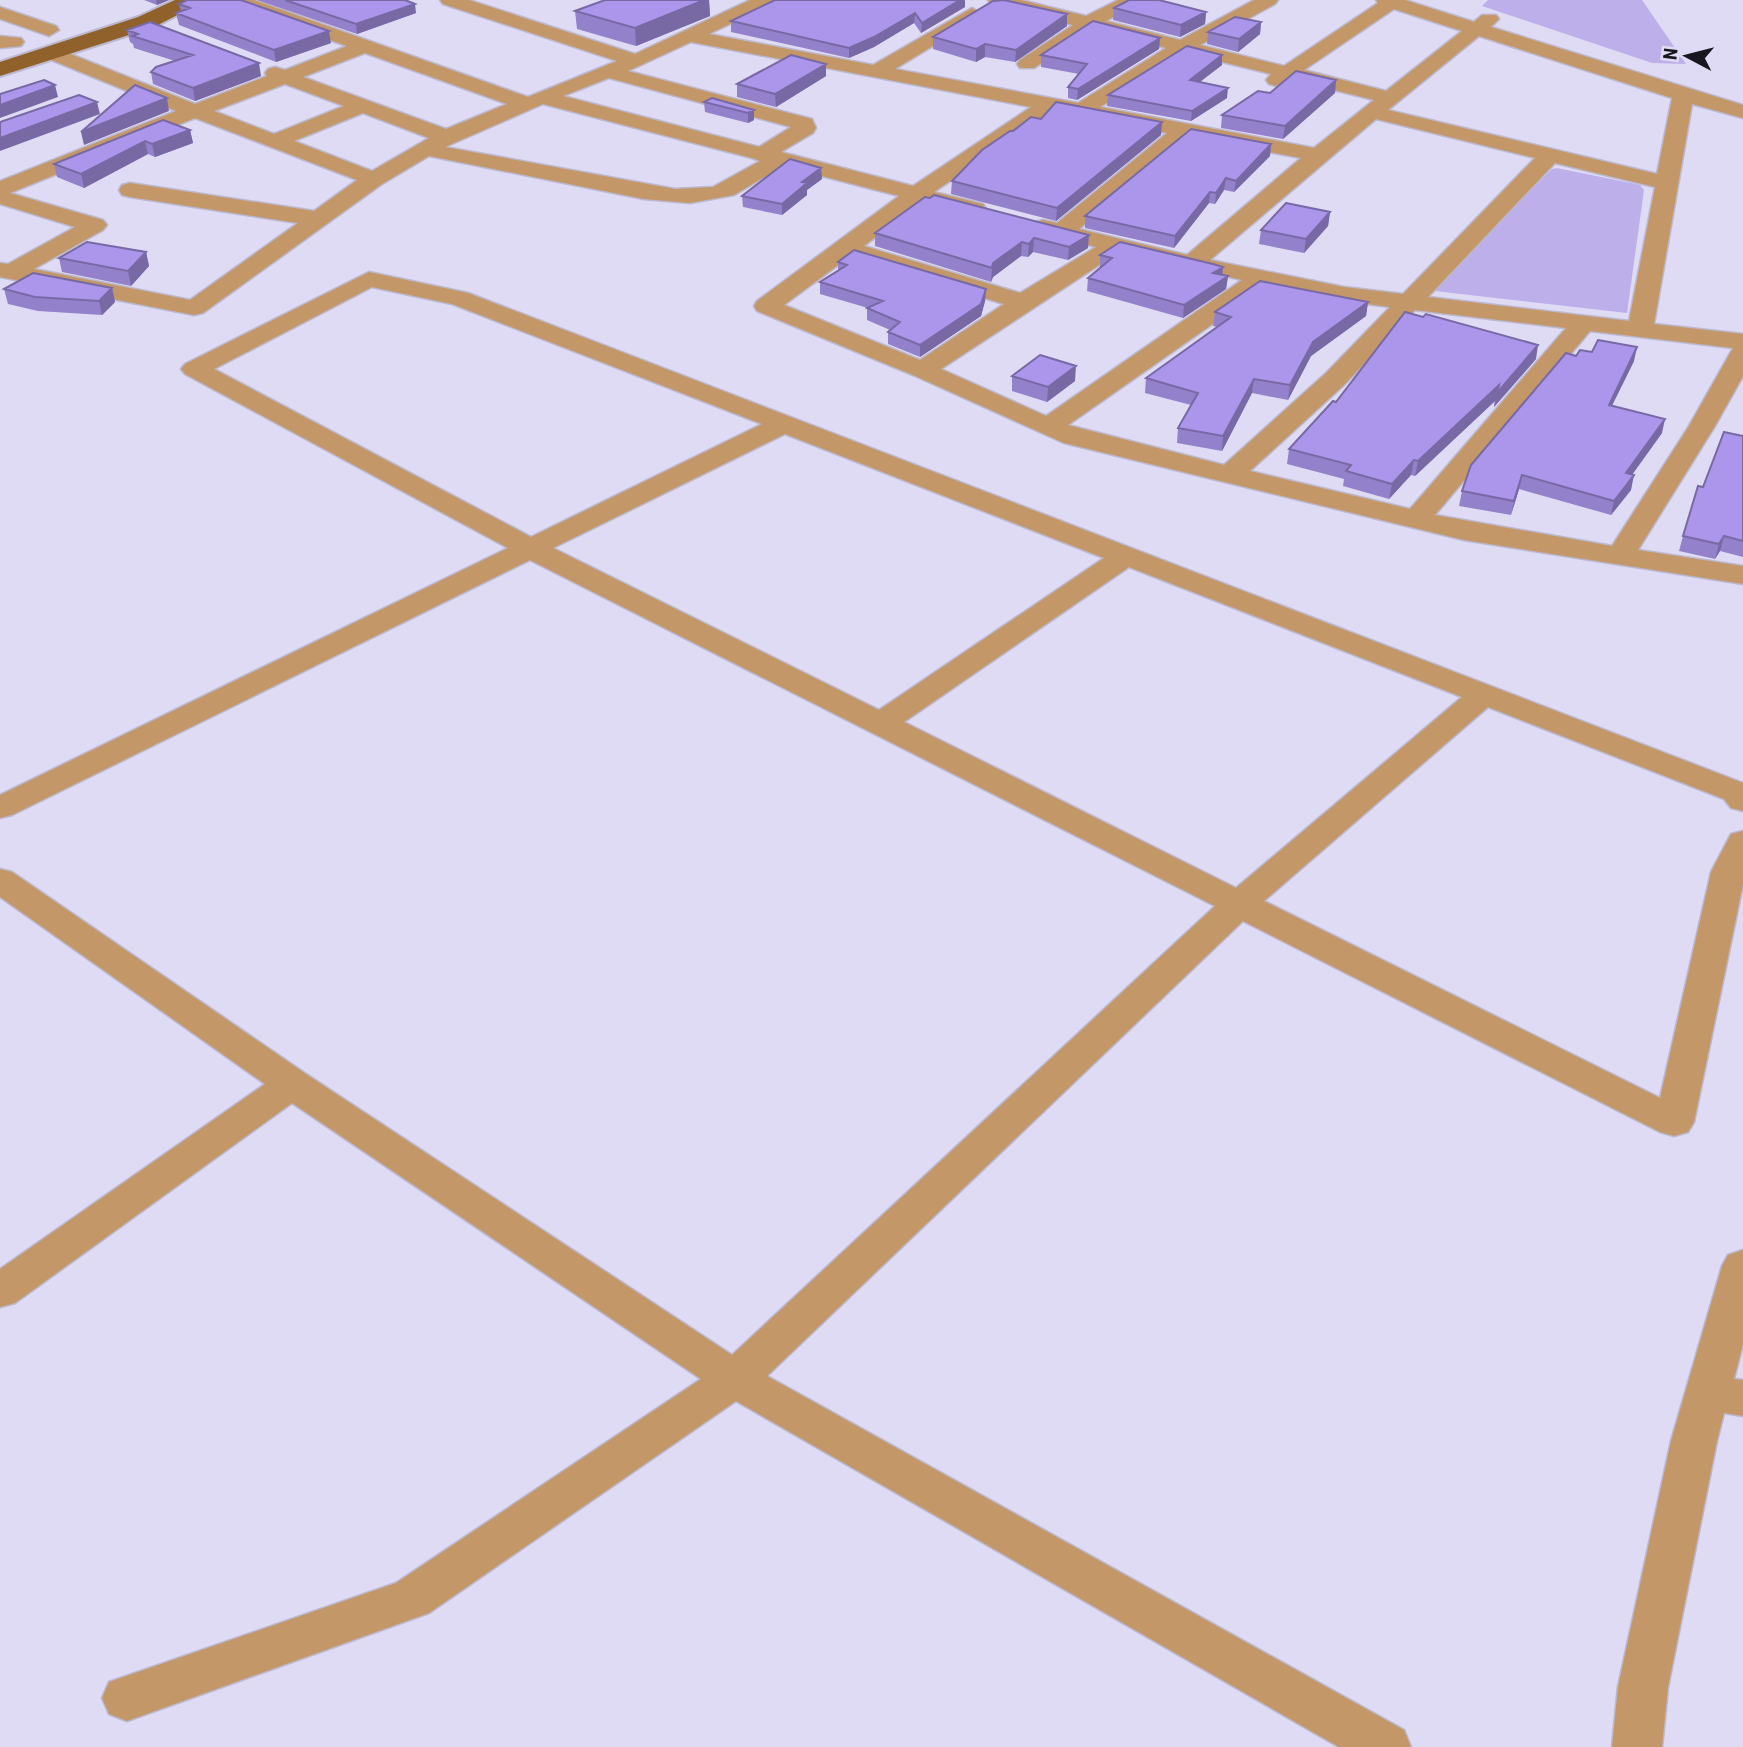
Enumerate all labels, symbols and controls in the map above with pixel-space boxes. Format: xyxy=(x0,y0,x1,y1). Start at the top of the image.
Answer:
north arrow xyxy=(1652,21,1722,91)
text: N xyxy=(1658,47,1683,61)

